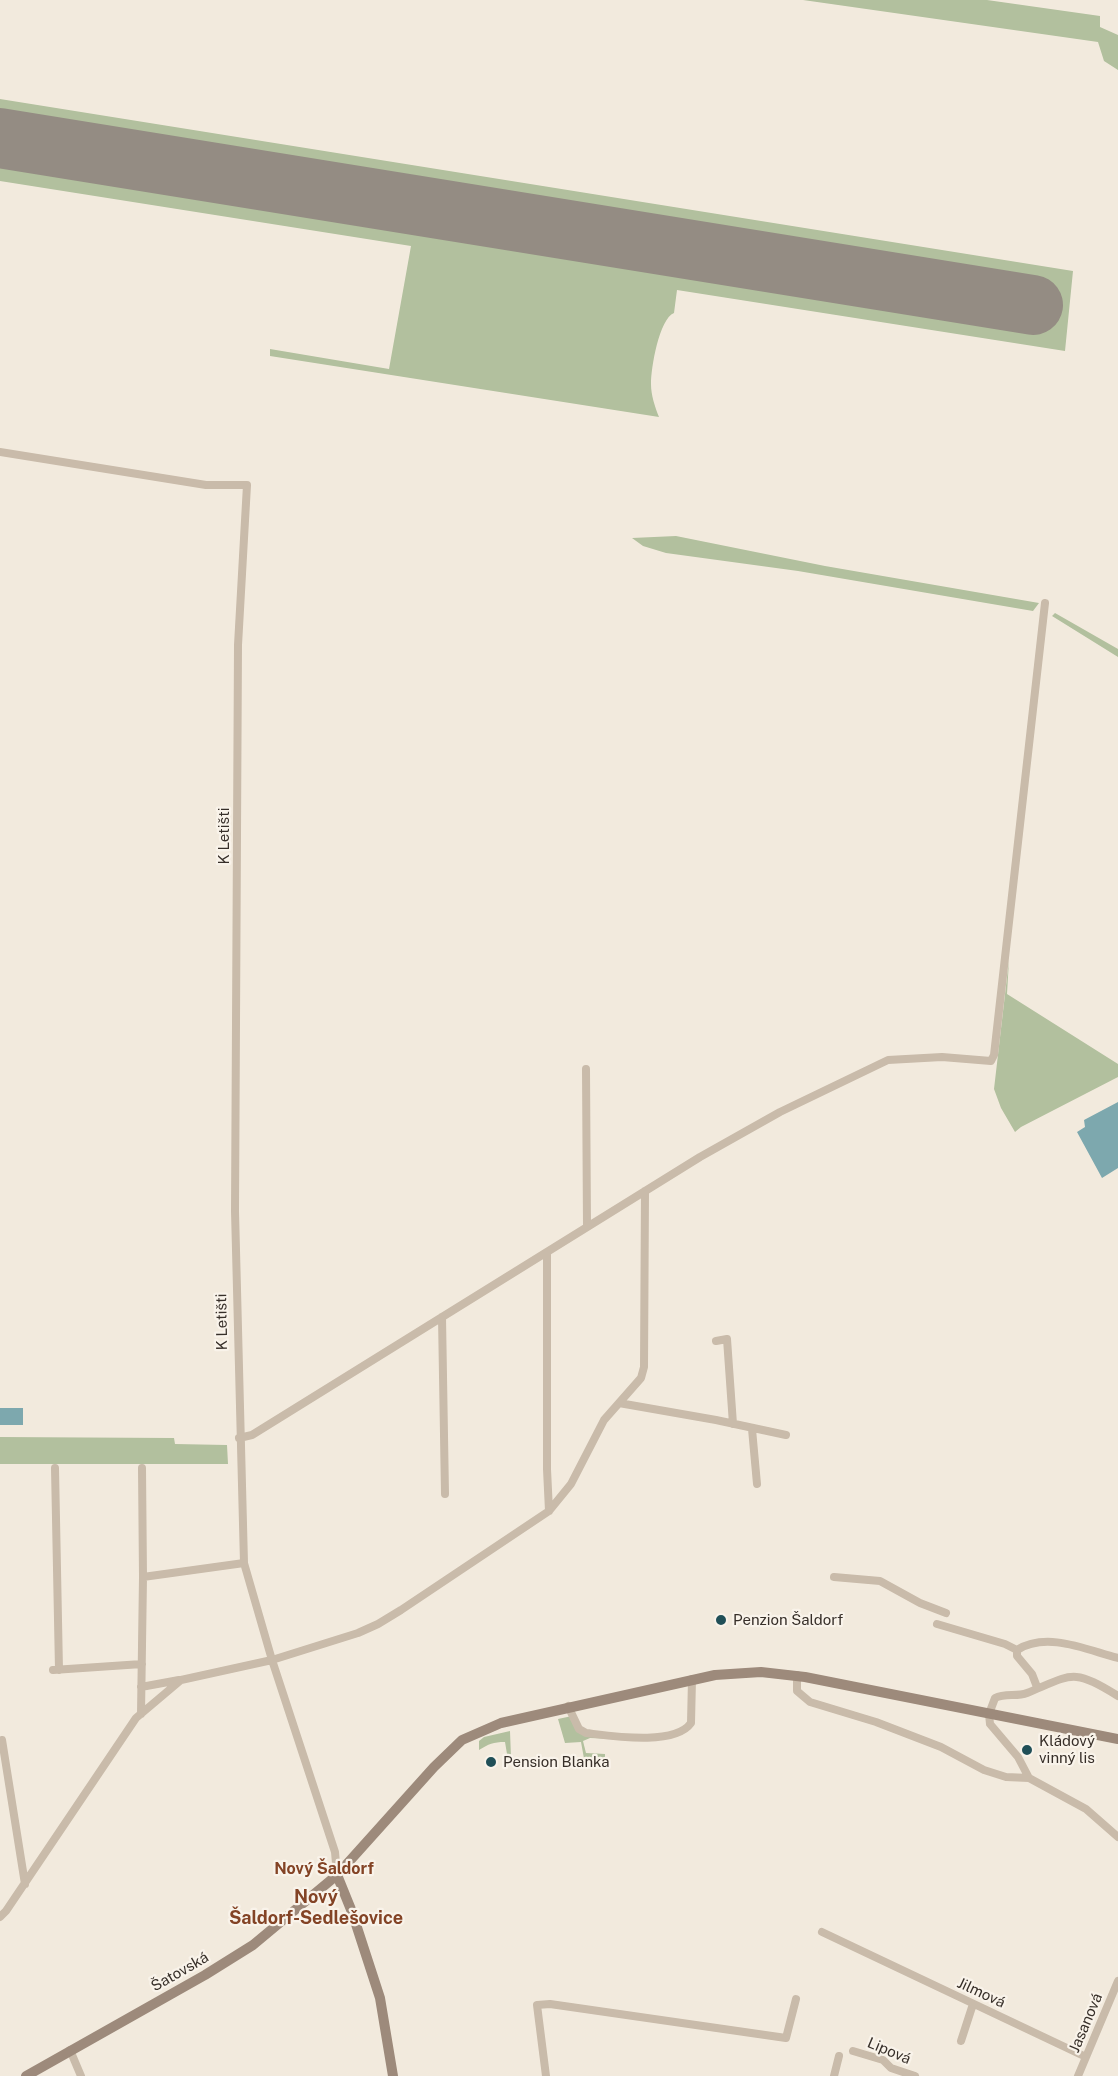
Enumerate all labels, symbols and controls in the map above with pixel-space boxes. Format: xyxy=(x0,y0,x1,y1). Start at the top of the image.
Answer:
street label: K Letišti xyxy=(215,808,233,864)
street label: K Letišti xyxy=(213,1293,231,1351)
place label: Penzion Šaldorf xyxy=(733,1611,843,1629)
marker: Penzion Šaldorf xyxy=(714,1613,728,1627)
place label: Kládový vinný lis xyxy=(1039,1732,1095,1767)
marker: Kládový vinný lis xyxy=(1020,1743,1034,1757)
place label: Pension Blanka xyxy=(503,1753,610,1771)
marker: Pension Blanka xyxy=(484,1755,498,1769)
district label: Nový Šaldorf xyxy=(274,1859,374,1879)
district label: Nový Šaldorf-Sedlešovice xyxy=(229,1886,403,1928)
street label: Šatovská xyxy=(148,1948,212,1996)
street label: Jilmová xyxy=(954,1974,1008,2012)
street label: Jasanová xyxy=(1065,1991,1107,2055)
street label: Lipová xyxy=(865,2034,913,2068)

